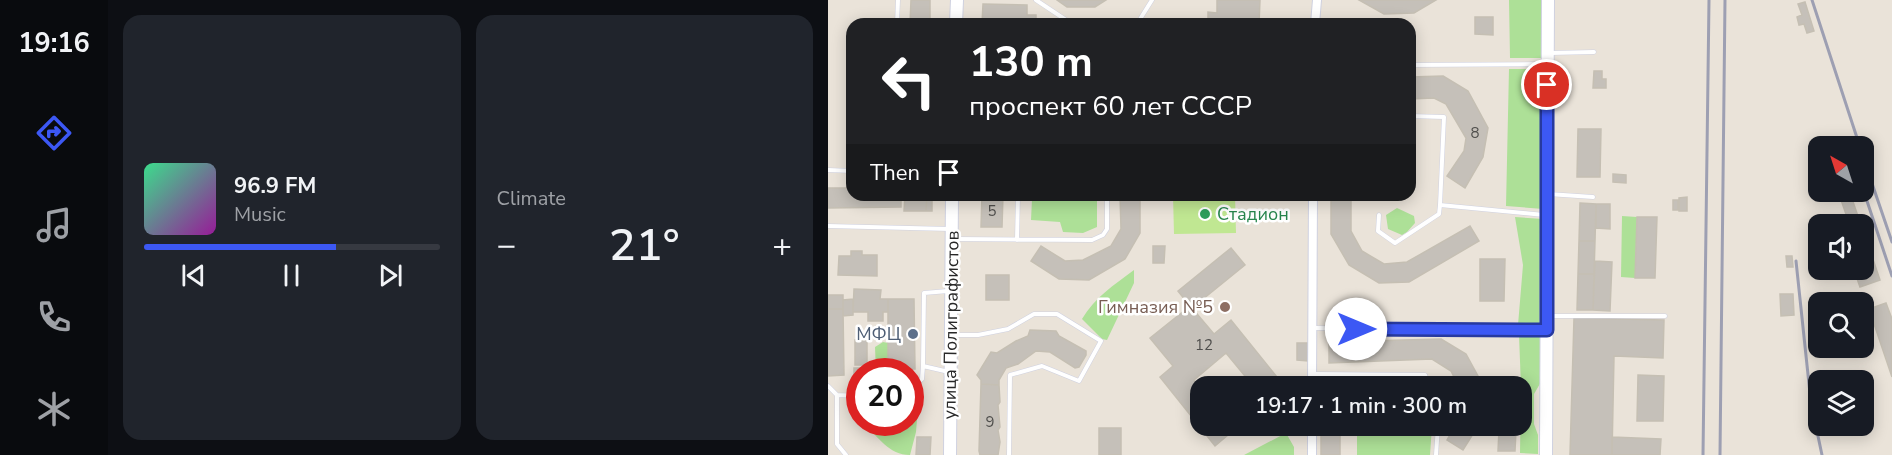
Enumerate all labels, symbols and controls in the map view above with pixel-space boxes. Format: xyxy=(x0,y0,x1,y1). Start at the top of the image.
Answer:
text: 19:16 xyxy=(18,25,90,62)
text: 130 m xyxy=(969,34,1093,91)
icon: left xyxy=(870,42,948,120)
pin xyxy=(1521,59,1572,110)
icon: arrive xyxy=(1530,68,1563,101)
text: проспект 60 лет СССР xyxy=(969,88,1252,125)
icon: directions xyxy=(33,112,75,154)
house number: 8 xyxy=(1470,123,1480,143)
north arrow xyxy=(1808,136,1874,202)
map controls xyxy=(1808,136,1874,436)
icon: arrive xyxy=(932,156,965,189)
text: Then xyxy=(870,158,920,188)
text: 96.9 FM xyxy=(234,171,316,201)
text: Climate xyxy=(497,185,566,212)
text: Music xyxy=(234,201,286,228)
house number: 5 xyxy=(987,201,997,221)
place label: Стадион xyxy=(1217,202,1289,226)
icon: music xyxy=(33,204,75,246)
marker: Стадион xyxy=(1198,207,1212,221)
button: sound xyxy=(1808,214,1874,280)
text: 21° xyxy=(609,215,680,276)
text: − xyxy=(497,223,516,268)
text: + xyxy=(772,223,792,268)
street label: улица Полиграфистов xyxy=(937,230,965,420)
icon: previous xyxy=(177,259,210,292)
icon: pause xyxy=(275,259,308,292)
icon: next xyxy=(374,259,407,292)
button: search xyxy=(1808,292,1874,358)
place label: Гимназия №5 xyxy=(1098,295,1213,319)
icon: phone xyxy=(33,296,75,338)
position arrow xyxy=(1324,297,1388,361)
marker: Гимназия №5 xyxy=(1218,300,1232,314)
place label: МФЦ xyxy=(856,322,901,346)
marker: МФЦ xyxy=(906,327,920,341)
house number: 12 xyxy=(1195,335,1213,355)
speed limit sign: 20 xyxy=(846,358,924,436)
button: layers xyxy=(1808,370,1874,436)
icon: climate xyxy=(33,388,75,430)
text: 19:17 · 1 min · 300 m xyxy=(1255,391,1467,421)
house number: 9 xyxy=(985,412,995,432)

